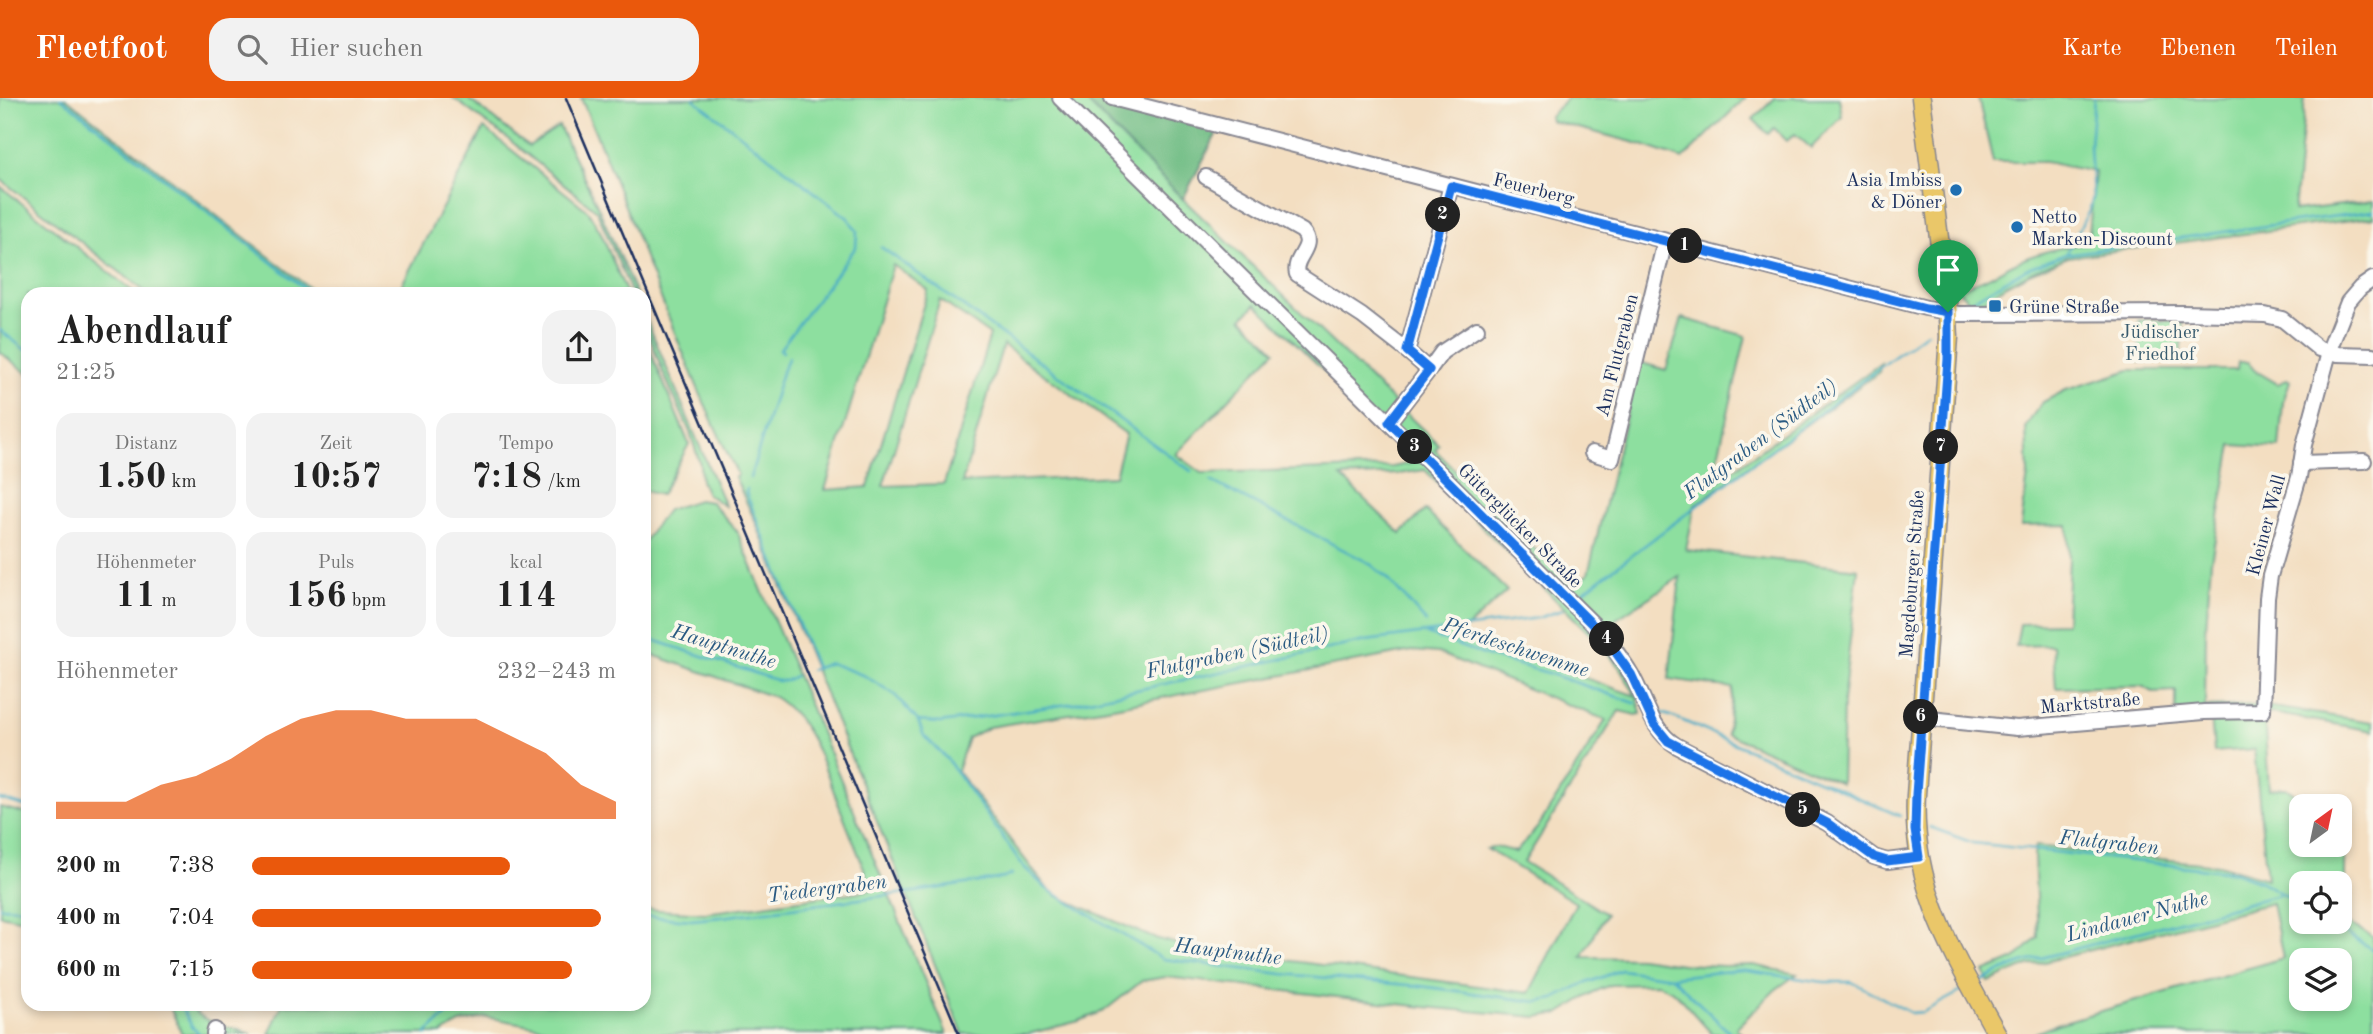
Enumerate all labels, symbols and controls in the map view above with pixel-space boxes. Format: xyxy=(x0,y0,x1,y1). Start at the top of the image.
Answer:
search box xyxy=(209,18,699,81)
icon: search xyxy=(233,30,271,68)
text: Fleetfoot xyxy=(35,33,167,66)
text: Hier suchen xyxy=(289,36,423,62)
text: Karte xyxy=(2062,37,2122,61)
text: Ebenen xyxy=(2160,37,2236,61)
text: Teilen xyxy=(2274,37,2338,61)
street label: Feuerberg xyxy=(1491,171,1577,210)
place label: Asia Imbiss & Döner xyxy=(1845,172,1942,213)
marker: Asia Imbiss & Döner xyxy=(1948,182,1964,198)
pin: 2 xyxy=(1426,198,1460,232)
text: 2 xyxy=(1437,205,1448,224)
place label: Netto Marken-Discount xyxy=(2031,209,2173,250)
marker: Netto Marken-Discount xyxy=(2009,219,2025,235)
pin: 1 xyxy=(1668,228,1702,264)
text: 1 xyxy=(1679,236,1690,255)
pin xyxy=(1918,240,1978,312)
icon: arrive xyxy=(1929,251,1967,289)
street label: Am Flutgraben xyxy=(1594,292,1643,419)
marker: Grüne Straße xyxy=(1987,298,2003,314)
place label: Grüne Straße xyxy=(2009,299,2119,318)
button: share xyxy=(542,310,616,384)
text: Abendlauf xyxy=(56,314,229,352)
park label: Jüdischer Friedhof xyxy=(2121,324,2200,365)
text: 21:25 xyxy=(56,361,116,384)
water label: Flutgraben (Südteil) xyxy=(1679,376,1842,505)
pin: 3 xyxy=(1398,430,1432,464)
pin: 7 xyxy=(1924,430,1958,464)
text: Distanz xyxy=(115,435,177,454)
text: Zeit xyxy=(320,435,352,454)
text: Tempo xyxy=(498,435,554,454)
text: 3 xyxy=(1409,437,1420,456)
text: 7 xyxy=(1935,437,1946,456)
text: 1.50 xyxy=(96,460,166,495)
text: 10:57 xyxy=(290,460,382,495)
text: 7:18 xyxy=(471,460,542,495)
street label: Güterglücker Straße xyxy=(1454,461,1585,592)
text: km xyxy=(166,473,197,492)
text: /km xyxy=(542,473,581,492)
street label: Kleiner Wall xyxy=(2245,473,2290,578)
street label: Magdeburger Straße xyxy=(1898,490,1929,659)
text: Höhenmeter xyxy=(96,554,196,573)
text: Puls xyxy=(318,554,354,573)
text: kcal xyxy=(510,554,542,573)
text: 11 xyxy=(115,579,156,614)
text: 156 xyxy=(286,579,346,614)
text: 114 xyxy=(496,579,556,614)
text: m xyxy=(156,592,177,611)
text: bpm xyxy=(346,592,386,611)
water label: Pferdeschwemme xyxy=(1439,615,1591,682)
water label: Hauptnuthe xyxy=(668,621,778,673)
pin: 4 xyxy=(1590,622,1624,656)
water label: Flutgraben (Südteil) xyxy=(1143,624,1331,683)
text: 4 xyxy=(1601,629,1612,648)
text: Höhenmeter xyxy=(56,660,178,683)
text: 232–243 m xyxy=(497,660,616,683)
street label: Marktstraße xyxy=(2039,691,2141,718)
pin: 6 xyxy=(1904,700,1938,734)
text: 6 xyxy=(1915,707,1926,726)
pin: 5 xyxy=(1786,792,1820,828)
north arrow xyxy=(2289,794,2352,858)
map controls xyxy=(2289,794,2352,1011)
text: 5 xyxy=(1797,800,1808,819)
water label: Flutgraben xyxy=(2057,828,2160,859)
text: 200 m xyxy=(56,854,121,877)
text: 7:38 xyxy=(168,854,214,877)
button: locate xyxy=(2289,871,2352,934)
water label: Tiedergraben xyxy=(766,872,888,907)
water label: Lindauer Nuthe xyxy=(2063,888,2211,947)
text: 400 m xyxy=(56,906,121,929)
text: 7:04 xyxy=(168,906,214,929)
water label: Hauptnuthe xyxy=(1172,935,1283,970)
button: layers xyxy=(2289,948,2352,1011)
text: 600 m xyxy=(56,958,121,981)
text: 7:15 xyxy=(168,958,214,981)

